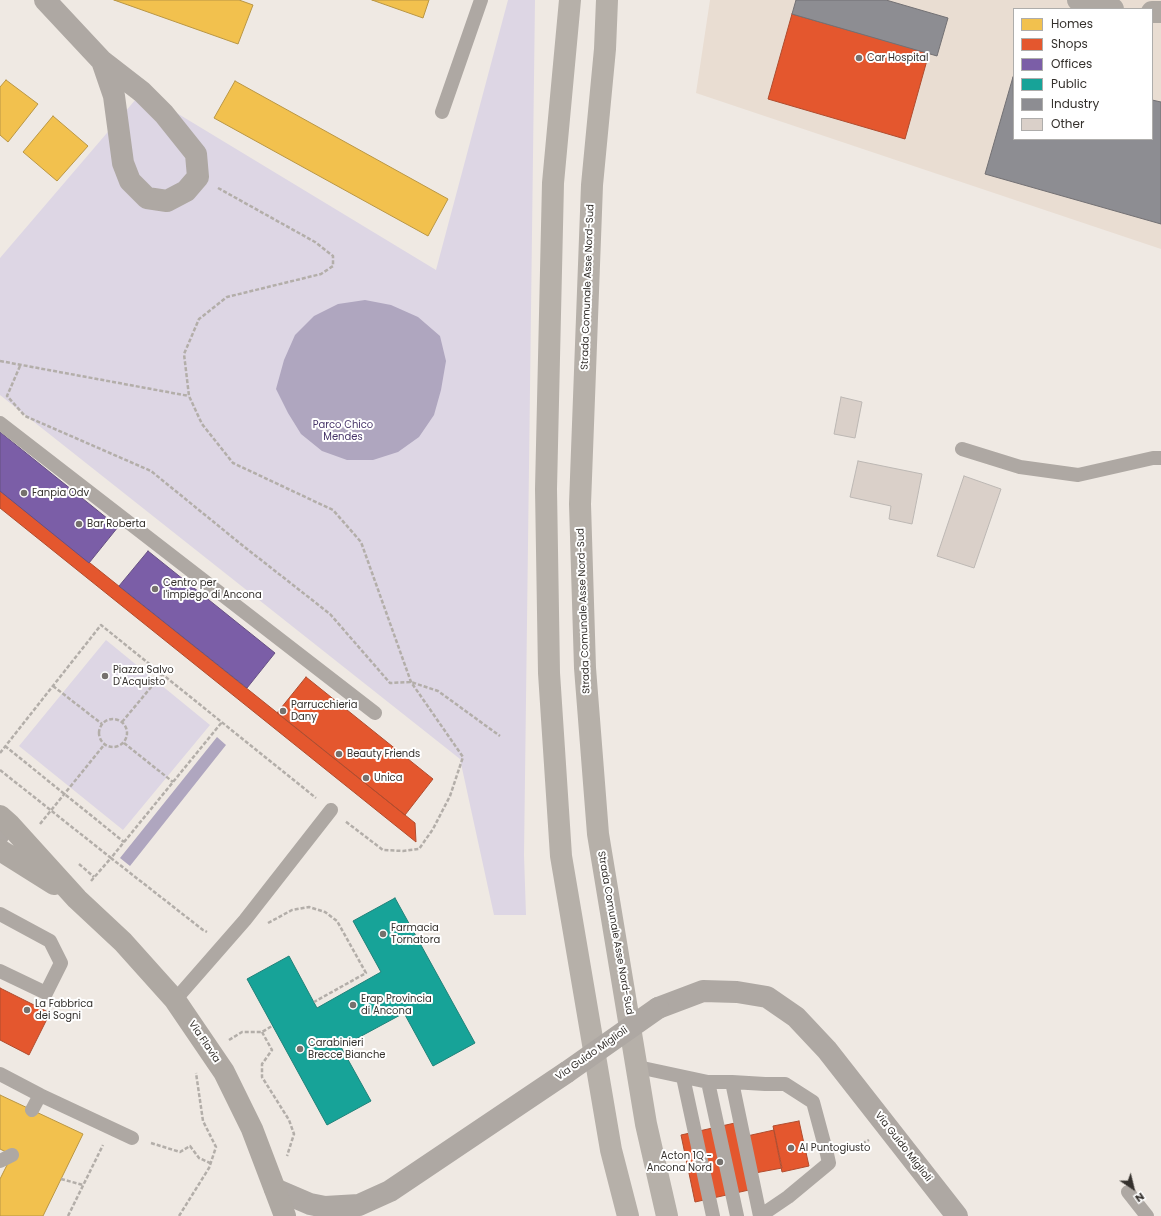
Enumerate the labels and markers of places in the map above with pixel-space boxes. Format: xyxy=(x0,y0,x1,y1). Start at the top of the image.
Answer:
place label: Car Hospital xyxy=(867,52,928,64)
marker: Car Hospital xyxy=(854,53,864,63)
place label: Fanpia Odv xyxy=(32,487,89,499)
marker: Fanpia Odv xyxy=(19,488,29,498)
place label: Bar Roberta xyxy=(87,518,146,530)
marker: Bar Roberta xyxy=(74,519,84,529)
place label: Centro per l'impiego di Ancona xyxy=(163,577,262,600)
marker: Centro per l'impiego di Ancona xyxy=(150,584,160,594)
place label: Piazza Salvo D'Acquisto xyxy=(113,664,174,688)
marker: Piazza Salvo D'Acquisto xyxy=(100,671,110,681)
place label: Parrucchieria Dany xyxy=(291,699,358,722)
marker: Parrucchieria Dany xyxy=(278,706,288,716)
place label: Beauty Friends xyxy=(347,748,420,760)
marker: Beauty Friends xyxy=(334,749,344,759)
place label: Unica xyxy=(374,772,402,784)
marker: Unica xyxy=(361,773,371,783)
place label: Farmacia Tornatora xyxy=(391,922,440,946)
marker: Farmacia Tornatora xyxy=(378,929,388,939)
place label: Erap Provincia di Ancona xyxy=(361,993,432,1016)
place label: La Fabbrica dei Sogni xyxy=(35,998,93,1022)
marker: Erap Provincia di Ancona xyxy=(348,1000,358,1010)
marker: La Fabbrica dei Sogni xyxy=(22,1005,32,1015)
place label: Carabinieri Brecce Bianche xyxy=(308,1037,385,1060)
marker: Carabinieri Brecce Bianche xyxy=(295,1044,305,1054)
place label: Al Puntogiusto xyxy=(799,1142,870,1154)
marker: Al Puntogiusto xyxy=(786,1143,796,1153)
place label: Acton 1Q - Ancona Nord xyxy=(647,1150,712,1174)
marker: Acton 1Q - Ancona Nord xyxy=(715,1157,725,1167)

